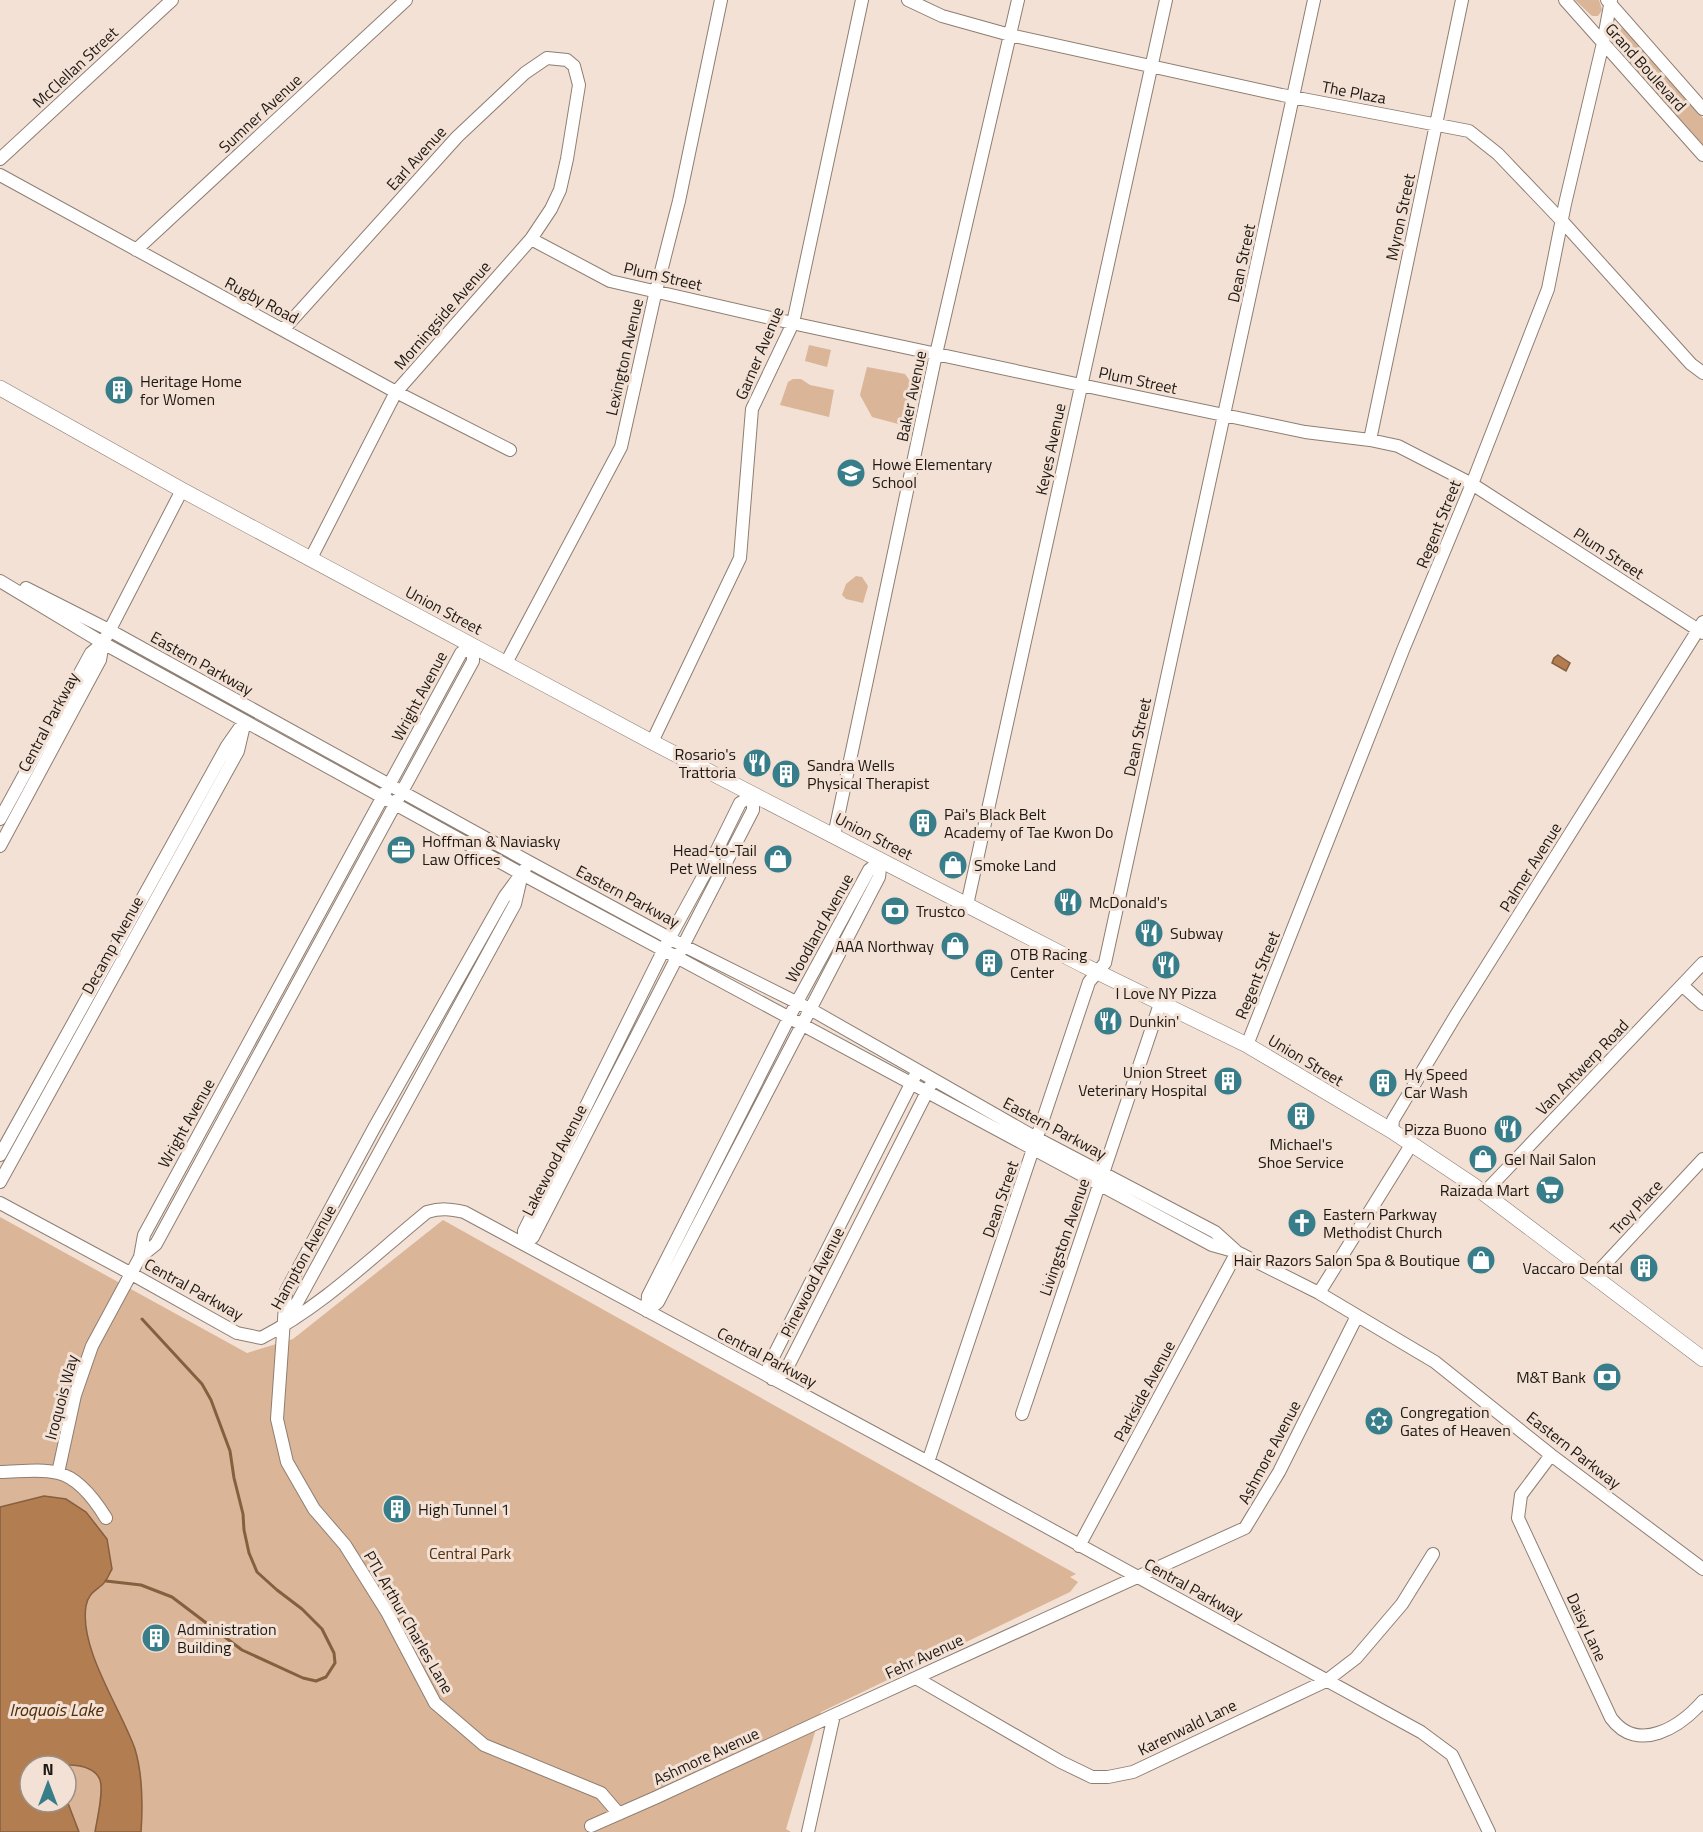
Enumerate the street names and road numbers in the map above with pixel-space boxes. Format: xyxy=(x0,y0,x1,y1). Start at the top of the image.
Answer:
street label: Grand Boulevard xyxy=(1600,17,1692,117)
street label: McClellan Street xyxy=(27,21,124,113)
street label: Sumner Avenue xyxy=(213,68,307,158)
street label: The Plaza xyxy=(1320,74,1388,110)
street label: Earl Avenue xyxy=(380,120,452,196)
street label: Myron Street xyxy=(1379,171,1421,263)
street label: Dean Street xyxy=(1221,221,1261,305)
street label: Morningside Avenue xyxy=(388,255,496,375)
street label: Plum Street xyxy=(621,255,705,297)
street label: Rugby Road xyxy=(221,270,303,330)
street label: Lexington Avenue xyxy=(599,296,649,418)
street label: Garner Avenue xyxy=(729,303,789,403)
street label: Baker Avenue xyxy=(890,348,932,444)
street label: Plum Street xyxy=(1096,360,1180,400)
street label: Keyes Avenue xyxy=(1029,401,1071,497)
street label: Regent Street xyxy=(1409,476,1467,572)
street label: Plum Street xyxy=(1569,521,1649,585)
street label: Union Street xyxy=(401,580,487,641)
street label: Eastern Parkway xyxy=(146,625,258,701)
street label: Wright Avenue xyxy=(385,647,453,745)
street label: Central Parkway xyxy=(12,668,85,776)
street label: Dean Street xyxy=(1117,695,1157,779)
street label: Union Street xyxy=(831,806,917,866)
street label: Palmer Avenue xyxy=(1493,818,1567,916)
street label: Eastern Parkway xyxy=(572,859,684,933)
street label: Woodland Avenue xyxy=(779,869,859,987)
street label: Decamp Avenue xyxy=(75,892,149,998)
street label: Regent Street xyxy=(1228,927,1286,1023)
street label: Van Antwerp Road xyxy=(1530,1014,1634,1120)
street label: Union Street xyxy=(1264,1028,1349,1092)
street label: Wright Avenue xyxy=(152,1074,220,1172)
street label: Eastern Parkway xyxy=(999,1091,1111,1165)
street label: Lakewood Avenue xyxy=(516,1100,592,1220)
street label: Dean Street xyxy=(976,1157,1024,1241)
street label: Troy Place xyxy=(1604,1174,1668,1240)
street label: Livingston Avenue xyxy=(1033,1175,1095,1299)
street label: Hampton Avenue xyxy=(264,1200,342,1314)
street label: Pinewood Avenue xyxy=(774,1223,850,1341)
street label: Central Parkway xyxy=(140,1252,248,1326)
street label: Central Parkway xyxy=(713,1321,821,1394)
street label: Parkside Avenue xyxy=(1107,1336,1181,1446)
street label: Iroquois Way xyxy=(38,1352,84,1442)
street label: Ashmore Avenue xyxy=(1232,1396,1306,1508)
street label: Eastern Parkway xyxy=(1522,1405,1627,1495)
street label: PTL Arthur Charles Lane xyxy=(358,1546,460,1698)
street label: Central Parkway xyxy=(1140,1552,1248,1626)
street label: Daisy Lane xyxy=(1561,1589,1613,1665)
street label: Fehr Avenue xyxy=(881,1627,967,1685)
street label: Karenwald Lane xyxy=(1134,1693,1240,1761)
street label: Ashmore Avenue xyxy=(649,1721,763,1791)

